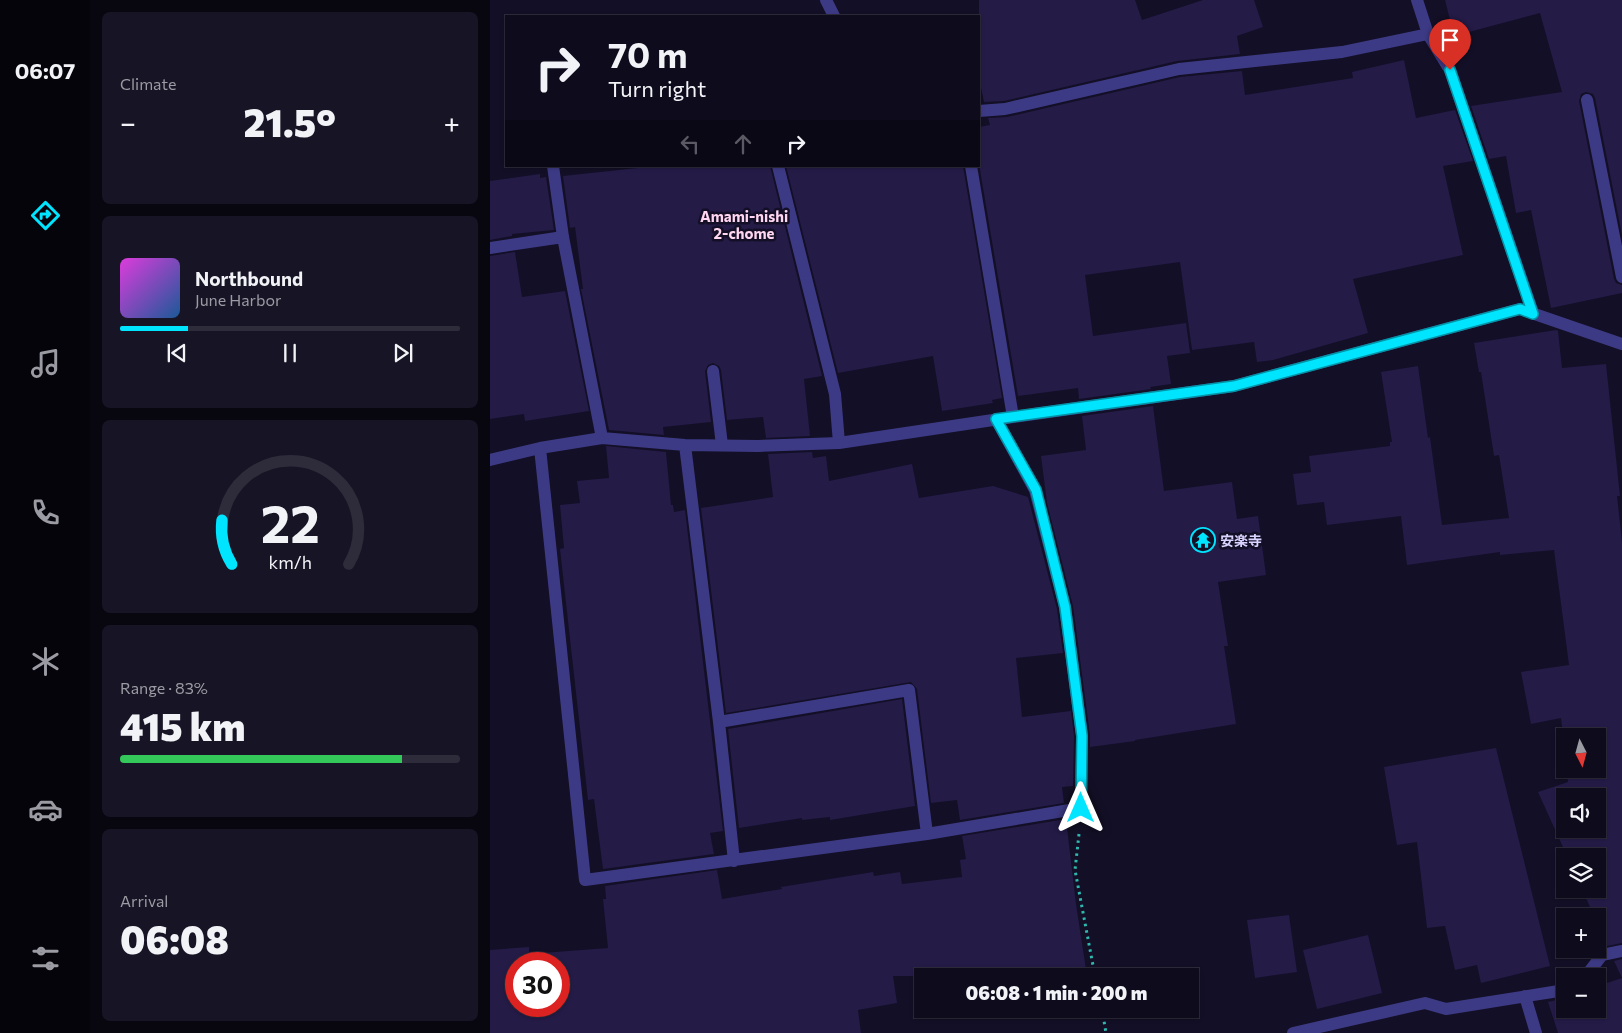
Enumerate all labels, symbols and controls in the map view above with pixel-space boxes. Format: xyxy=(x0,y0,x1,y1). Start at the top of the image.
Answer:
pin xyxy=(1429,19,1471,70)
icon: arrive xyxy=(1436,26,1464,54)
text: 70 m xyxy=(608,32,688,75)
icon: right xyxy=(525,35,590,100)
text: 06:07 xyxy=(15,57,75,84)
text: Climate xyxy=(120,74,176,93)
text: Turn right xyxy=(608,75,706,102)
text: 21.5° xyxy=(243,98,336,145)
text: − xyxy=(120,105,136,139)
text: + xyxy=(444,105,460,139)
icon: left xyxy=(676,130,704,158)
icon: ahead xyxy=(729,130,757,158)
icon: right xyxy=(782,130,810,158)
icon: directions xyxy=(28,198,63,233)
district label: Amami-nishi 2-chome xyxy=(700,207,788,242)
text: Northbound xyxy=(195,267,303,290)
text: June Harbor xyxy=(195,290,281,309)
icon: previous xyxy=(163,339,191,367)
icon: pause xyxy=(276,339,304,367)
icon: next xyxy=(389,339,417,367)
icon: music xyxy=(28,346,63,381)
text: 22 xyxy=(260,490,320,554)
icon: phone xyxy=(28,495,63,530)
temple icon: 安楽寺 xyxy=(1190,527,1216,553)
place label: 安楽寺 xyxy=(1220,532,1262,549)
text: km/h xyxy=(268,551,312,573)
icon: climate xyxy=(28,644,63,679)
text: Range · 83% xyxy=(120,678,208,697)
text: 415 km xyxy=(120,702,245,749)
north arrow xyxy=(1556,728,1606,778)
map controls xyxy=(1556,728,1606,1018)
position arrow xyxy=(1054,781,1106,833)
button: sound xyxy=(1556,788,1606,838)
icon: car xyxy=(28,792,63,827)
button: layers xyxy=(1556,848,1606,898)
text: Arrival xyxy=(120,891,168,910)
button: + xyxy=(1556,908,1606,958)
text: 06:08 xyxy=(120,915,229,962)
icon: filters xyxy=(28,941,63,976)
speed limit sign: 30 xyxy=(505,952,570,1017)
button: − xyxy=(1556,968,1606,1018)
text: 06:08 · 1 min · 200 m xyxy=(966,981,1147,1004)

